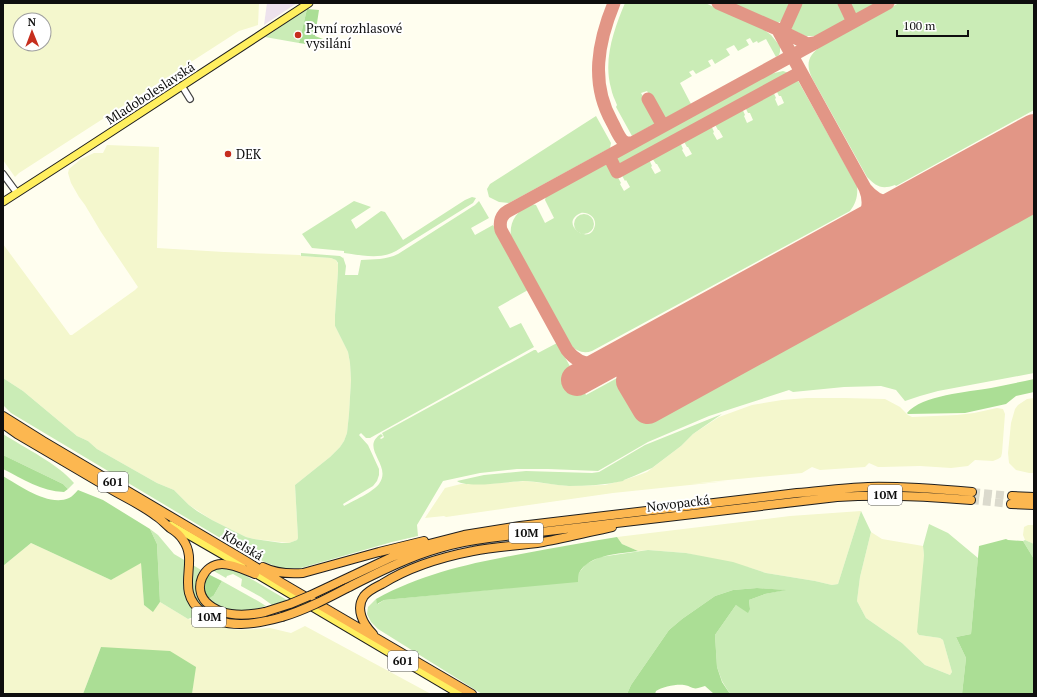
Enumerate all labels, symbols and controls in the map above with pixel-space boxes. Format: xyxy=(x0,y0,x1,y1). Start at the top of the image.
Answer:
north arrow xyxy=(12,12,52,52)
scale bar xyxy=(897,12,968,38)
text: N xyxy=(28,15,37,29)
text: 100 m xyxy=(903,18,936,33)
place label: První rozhlasové vysilání xyxy=(305,19,402,52)
marker: První rozhlasové vysilání xyxy=(293,30,303,40)
street label: Mladoboleslavská xyxy=(102,57,198,128)
place label: DEK xyxy=(236,145,262,163)
marker: DEK xyxy=(223,149,233,159)
road number: 601 xyxy=(98,472,128,492)
road number: 10M xyxy=(868,485,902,505)
street label: Novopacká xyxy=(645,490,711,516)
road number: 10M xyxy=(509,523,543,543)
street label: Kbelská xyxy=(219,526,267,564)
road number: 10M xyxy=(192,607,226,627)
road number: 601 xyxy=(388,651,418,671)

